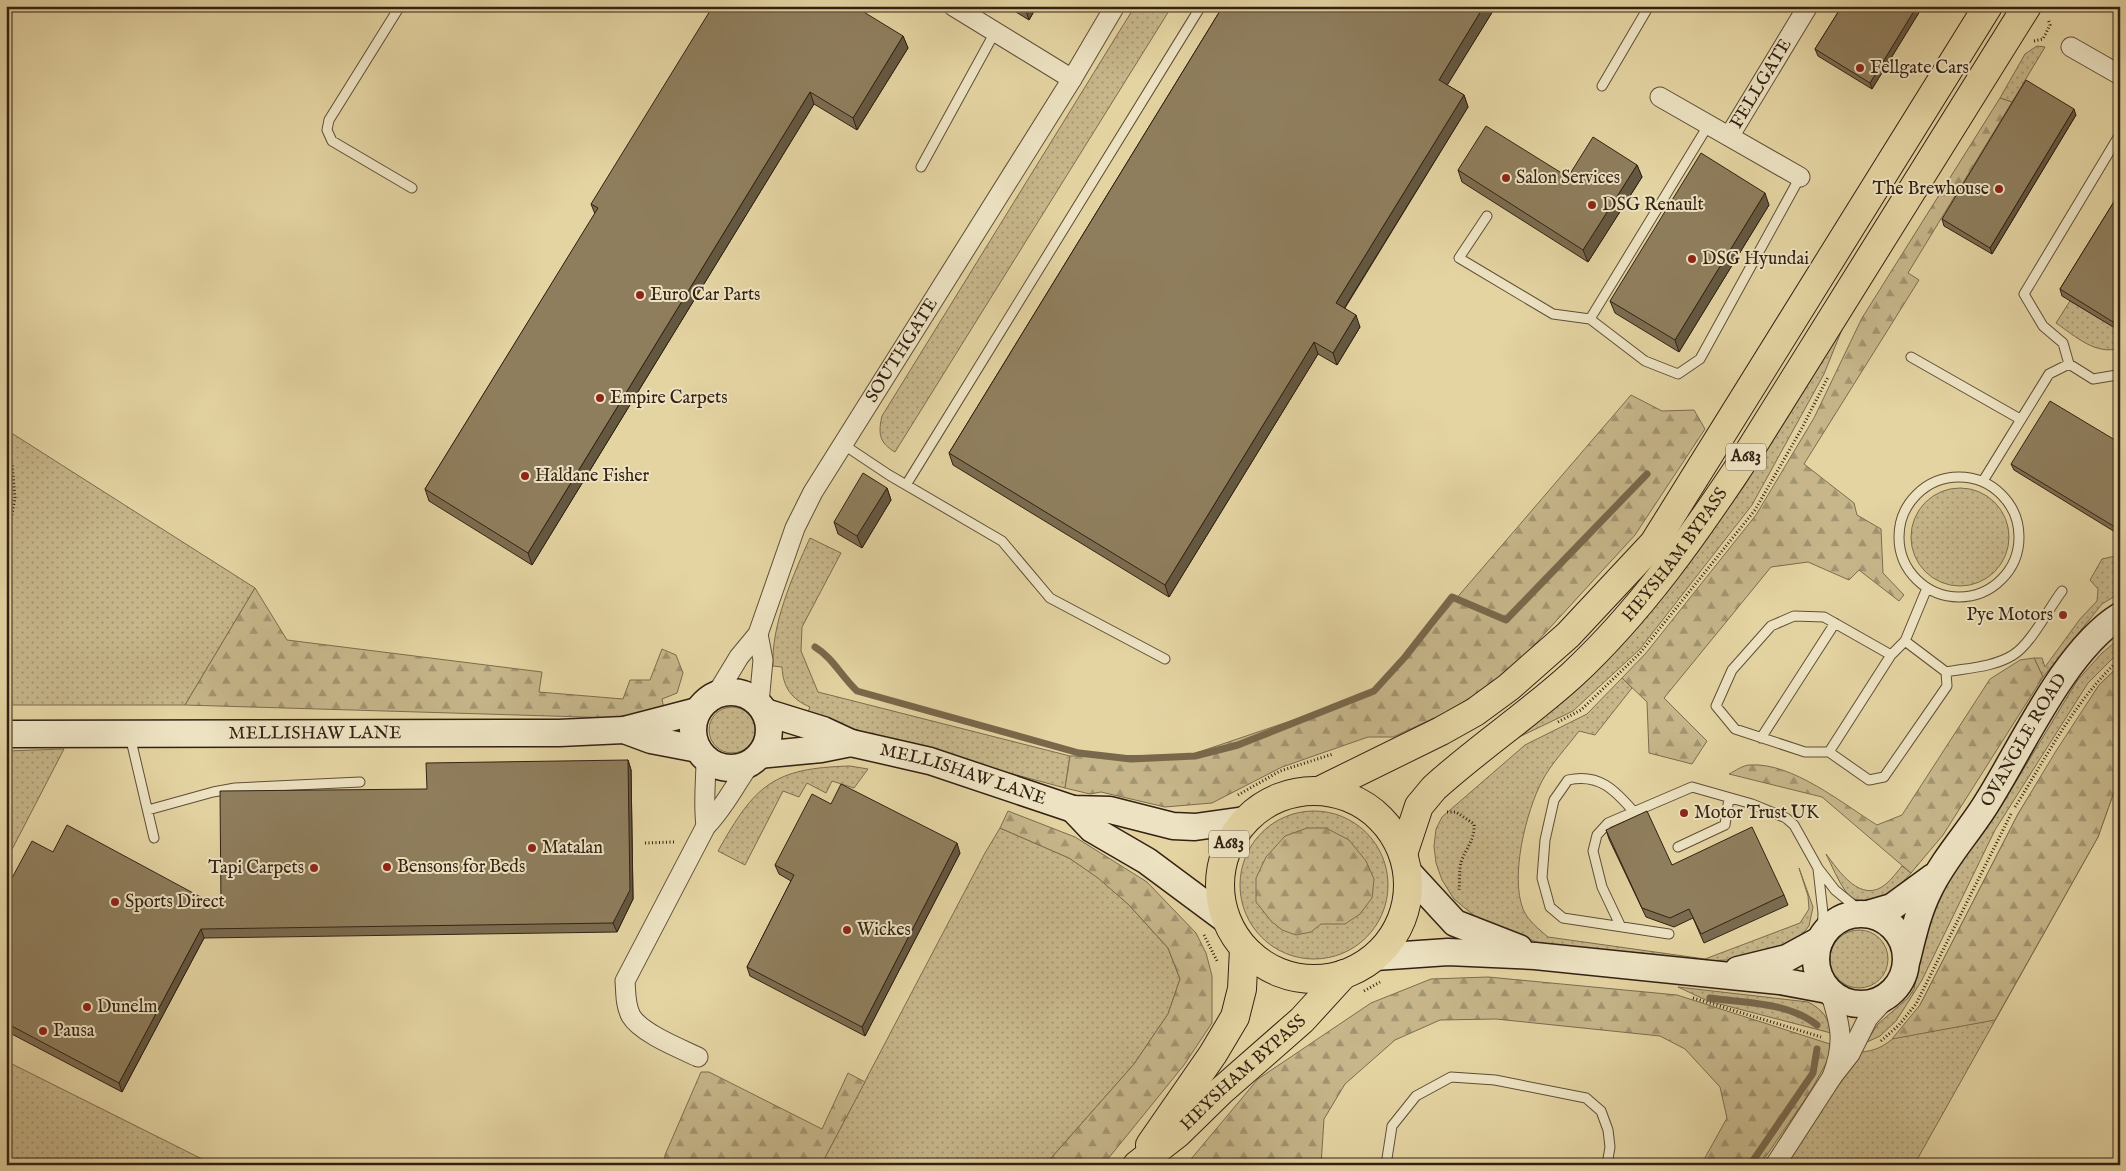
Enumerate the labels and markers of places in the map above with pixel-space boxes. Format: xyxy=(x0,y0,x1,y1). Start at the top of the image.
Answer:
place label: Fellgate Cars xyxy=(1870,57,1969,80)
marker: Fellgate Cars xyxy=(1854,62,1866,74)
place label: Salon Services xyxy=(1516,167,1620,190)
marker: Salon Services xyxy=(1500,172,1512,184)
place label: The Brewhouse xyxy=(1873,178,1989,201)
marker: The Brewhouse xyxy=(1993,183,2005,195)
place label: DSG Renault xyxy=(1602,194,1704,217)
marker: DSG Renault xyxy=(1586,199,1598,211)
place label: DSG Hyundai xyxy=(1702,248,1809,271)
marker: DSG Hyundai xyxy=(1686,253,1698,265)
place label: Euro Car Parts xyxy=(650,284,760,307)
marker: Euro Car Parts xyxy=(634,289,646,301)
place label: Empire Carpets xyxy=(610,387,727,410)
marker: Empire Carpets xyxy=(594,392,606,404)
place label: Haldane Fisher xyxy=(535,465,650,488)
marker: Haldane Fisher xyxy=(519,470,531,482)
place label: Pye Motors xyxy=(1966,604,2053,627)
marker: Pye Motors xyxy=(2057,609,2069,621)
place label: Motor Trust UK xyxy=(1694,802,1820,825)
marker: Motor Trust UK xyxy=(1678,807,1690,819)
place label: Matalan xyxy=(542,837,603,860)
marker: Matalan xyxy=(526,842,538,854)
place label: Bensons for Beds xyxy=(397,856,525,879)
place label: Tapi Carpets xyxy=(208,857,304,880)
marker: Bensons for Beds xyxy=(381,861,393,873)
marker: Tapi Carpets xyxy=(308,862,320,874)
place label: Sports Direct xyxy=(125,891,225,914)
marker: Sports Direct xyxy=(109,896,121,908)
place label: Wickes xyxy=(857,919,911,942)
marker: Wickes xyxy=(841,924,853,936)
place label: Dunelm xyxy=(97,996,158,1019)
marker: Dunelm xyxy=(81,1001,93,1013)
place label: Pausa xyxy=(53,1020,95,1043)
marker: Pausa xyxy=(37,1025,49,1037)

